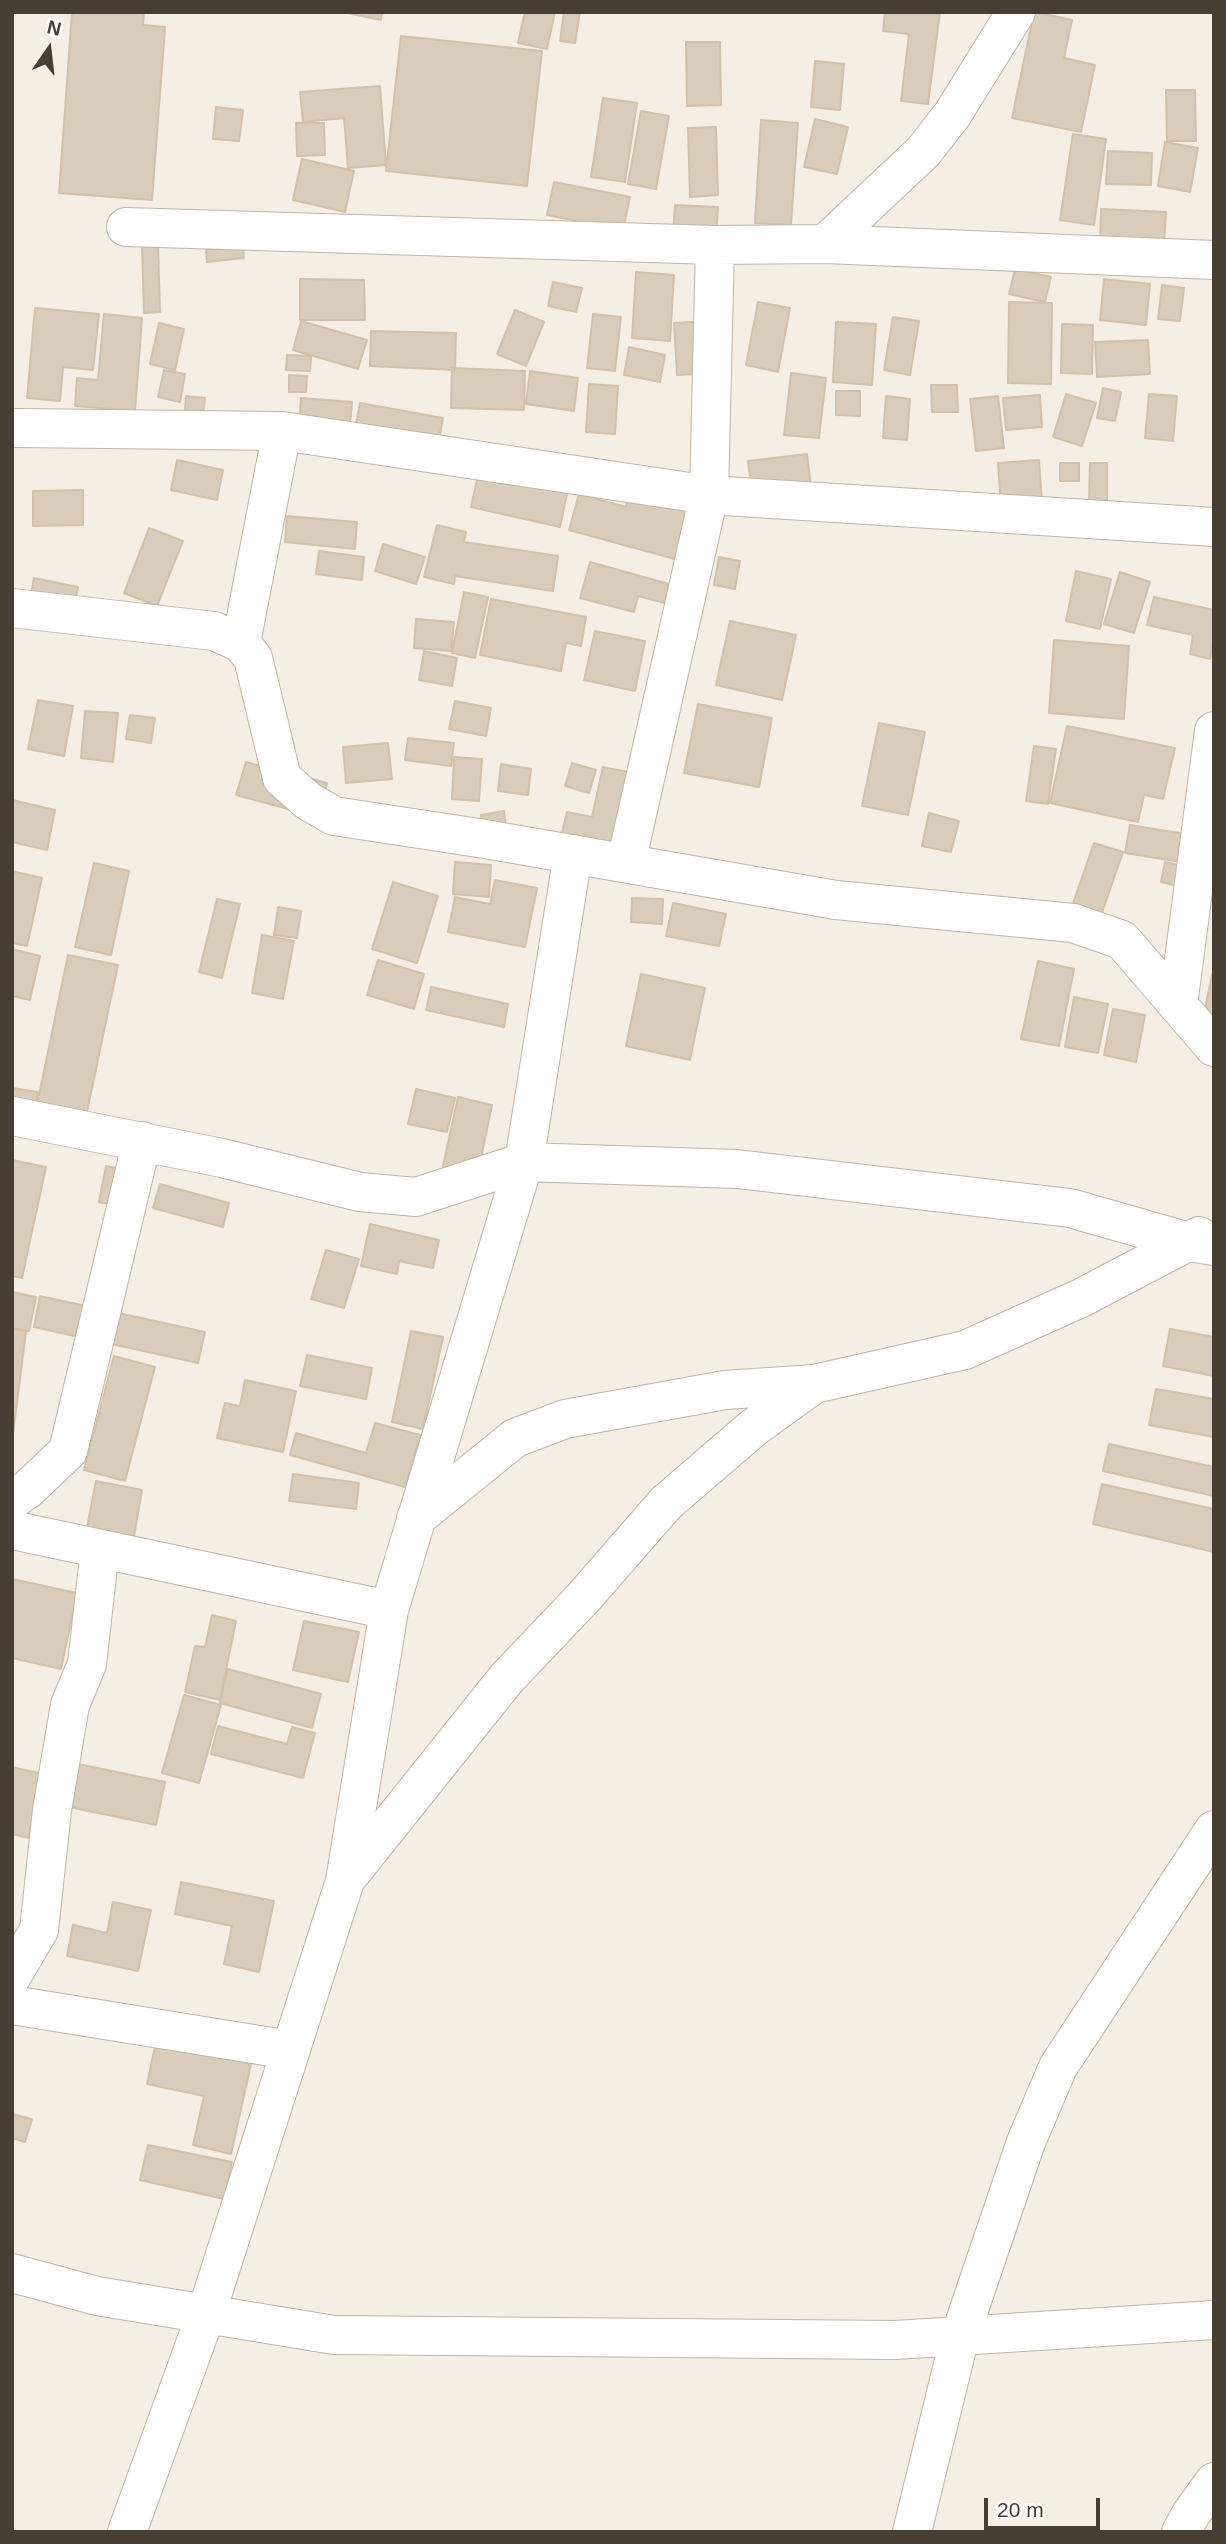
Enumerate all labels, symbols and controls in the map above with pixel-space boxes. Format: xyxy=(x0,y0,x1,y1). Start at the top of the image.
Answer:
north arrow xyxy=(14,14,84,84)
text: N xyxy=(45,16,63,40)
scale bar xyxy=(988,2484,1104,2528)
text: 20 m xyxy=(997,2498,1044,2521)

